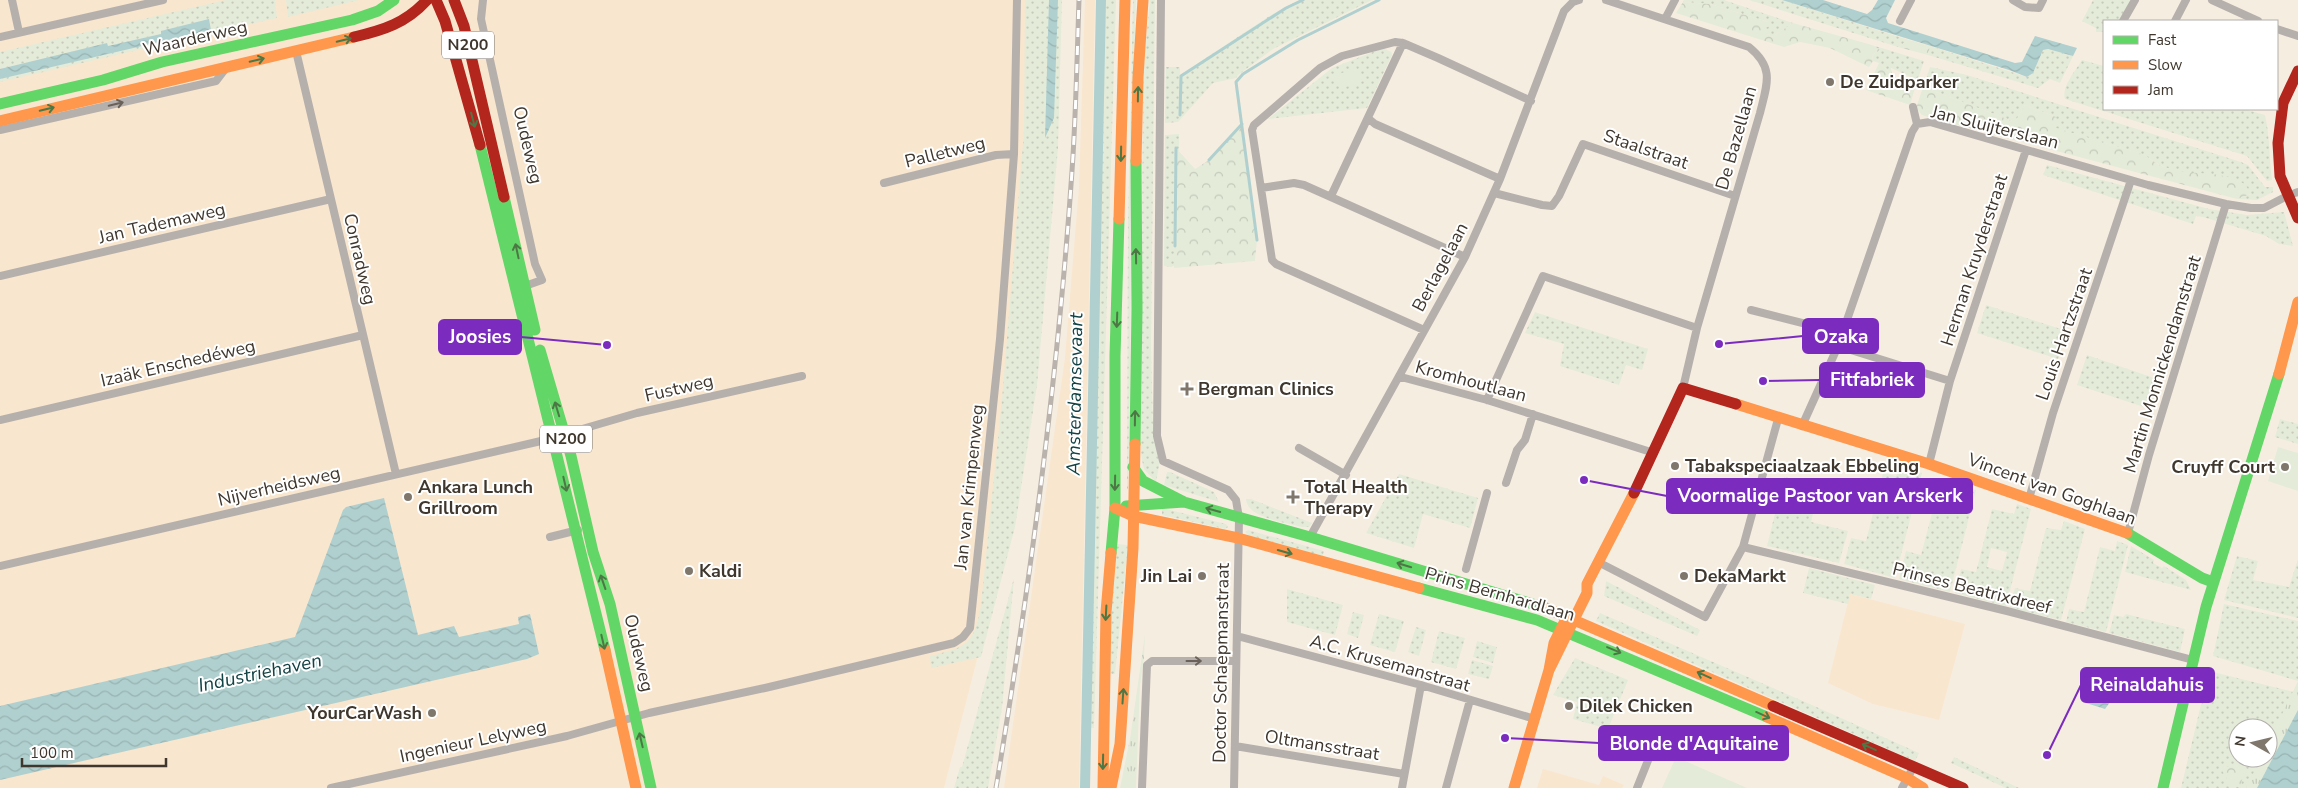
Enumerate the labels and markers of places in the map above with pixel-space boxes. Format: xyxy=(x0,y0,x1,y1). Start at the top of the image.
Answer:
place label: De Zuidparker xyxy=(1840,70,1959,94)
marker: De Zuidparker xyxy=(1824,76,1836,88)
callout: Ozaka xyxy=(1803,319,1878,353)
callout: Joosies xyxy=(439,320,521,354)
callout: Fitfabriek xyxy=(1820,363,1924,397)
place label: Bergman Clinics xyxy=(1198,377,1334,401)
marker: Bergman Clinics xyxy=(1180,382,1194,396)
place label: Tabakspeciaalzaak Ebbeling xyxy=(1685,454,1919,478)
place label: Cruyff Court xyxy=(2171,455,2275,479)
marker: Tabakspeciaalzaak Ebbeling xyxy=(1669,460,1681,472)
marker: Cruyff Court xyxy=(2279,461,2291,473)
place label: Ankara Lunch Grillroom xyxy=(418,475,533,520)
place label: Total Health Therapy xyxy=(1304,475,1408,520)
callout: Voormalige Pastoor van Arskerk xyxy=(1667,479,1972,513)
marker: Total Health Therapy xyxy=(1286,490,1300,504)
marker: Ankara Lunch Grillroom xyxy=(402,491,414,503)
place label: Kaldi xyxy=(699,559,742,583)
place label: Jin Lai xyxy=(1140,564,1192,588)
place label: DekaMarkt xyxy=(1694,564,1786,588)
marker: Kaldi xyxy=(683,565,695,577)
marker: Jin Lai xyxy=(1196,570,1208,582)
marker: DekaMarkt xyxy=(1678,570,1690,582)
callout: Reinaldahuis xyxy=(2081,668,2214,702)
place label: Dilek Chicken xyxy=(1579,694,1693,718)
marker: Dilek Chicken xyxy=(1563,700,1575,712)
place label: YourCarWash xyxy=(307,701,422,725)
marker: YourCarWash xyxy=(426,707,438,719)
callout: Blonde d'Aquitaine xyxy=(1599,726,1788,760)

